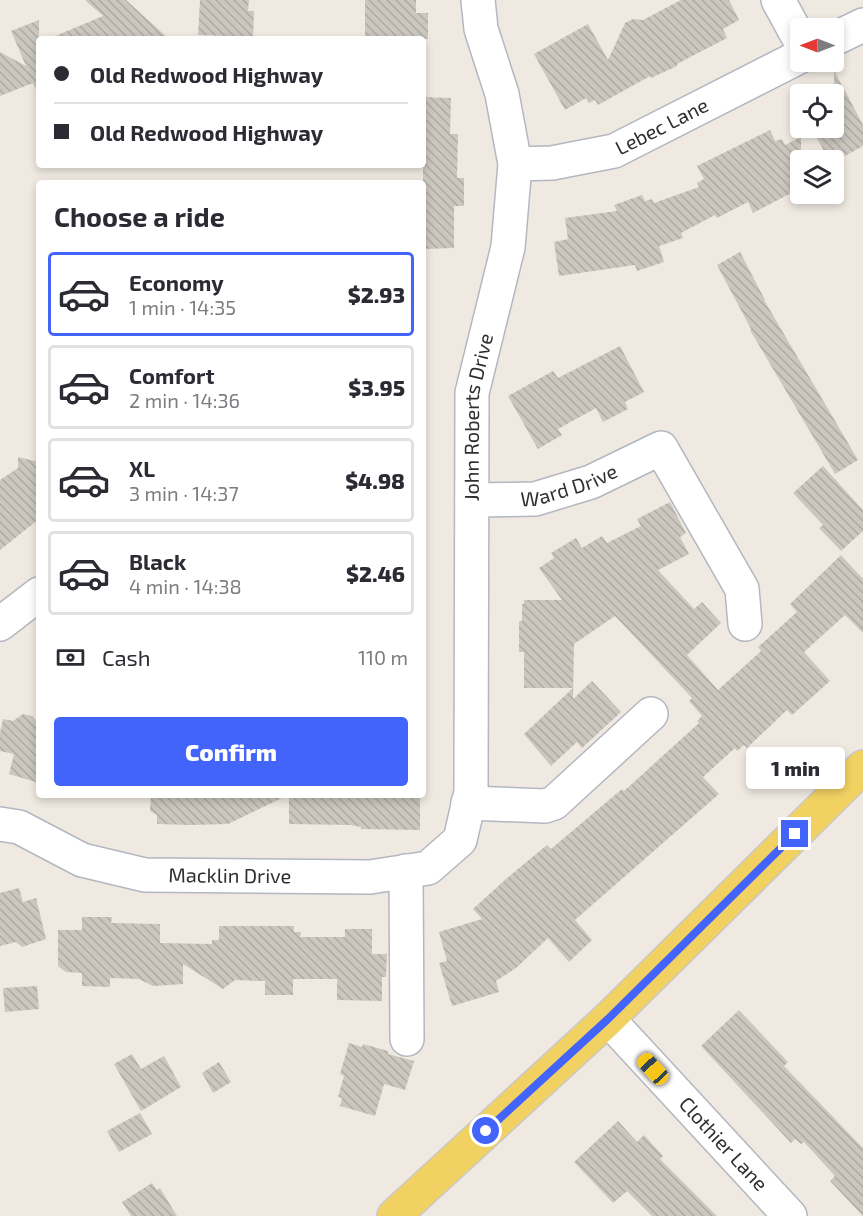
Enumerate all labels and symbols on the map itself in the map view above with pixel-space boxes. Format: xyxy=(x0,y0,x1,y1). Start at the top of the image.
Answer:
north arrow xyxy=(790,18,844,72)
street label: Lebec Lane xyxy=(611,92,712,159)
street label: John Roberts Drive xyxy=(459,330,497,501)
street label: Ward Drive xyxy=(520,458,621,510)
callout: 1 min xyxy=(746,747,844,789)
route end xyxy=(781,820,808,847)
street label: Macklin Drive xyxy=(168,862,292,887)
car xyxy=(634,1050,672,1088)
street label: Clothier Lane xyxy=(675,1091,773,1195)
route start xyxy=(472,1117,499,1144)

